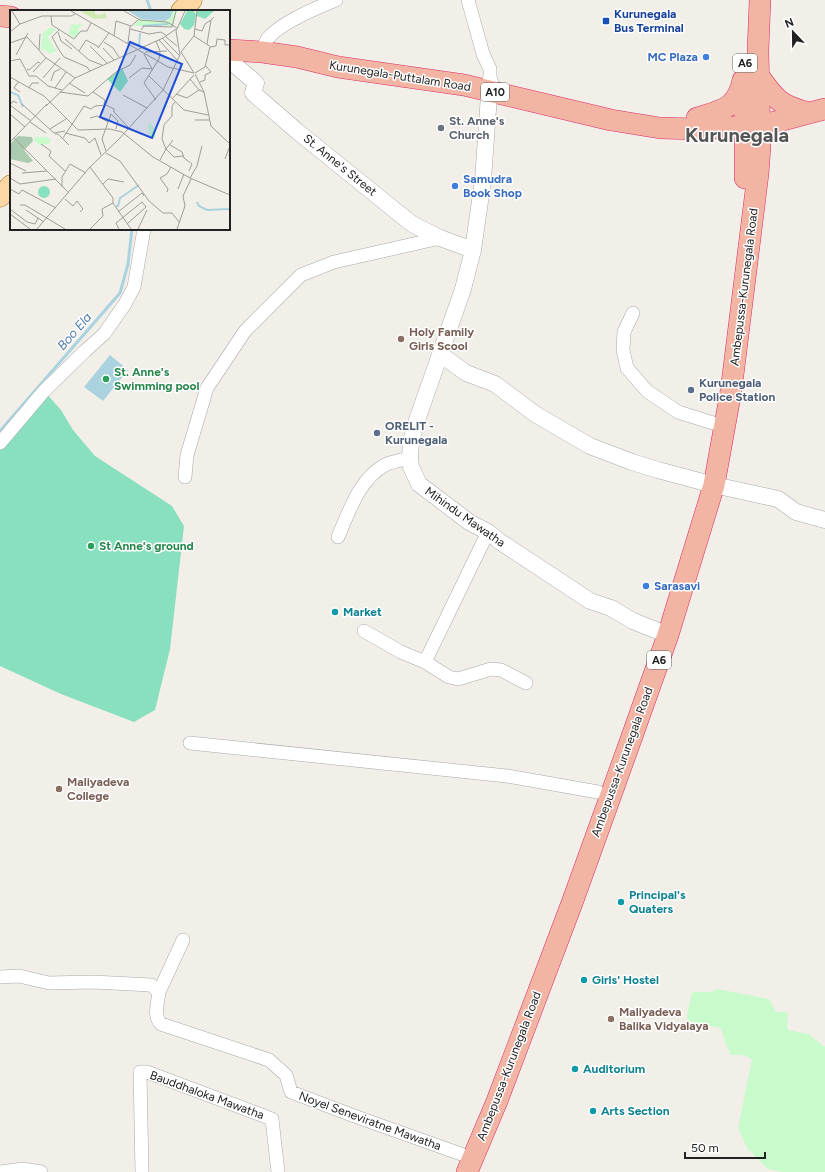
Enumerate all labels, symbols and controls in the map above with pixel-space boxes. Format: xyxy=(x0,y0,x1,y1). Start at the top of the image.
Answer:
place label: Kurunegala Bus Terminal xyxy=(614,7,684,35)
inset map xyxy=(10,10,230,230)
north arrow xyxy=(773,12,813,52)
marker: Kurunegala Bus Terminal xyxy=(601,16,611,26)
text: N xyxy=(783,16,796,31)
place label: MC Plaza xyxy=(647,50,698,64)
marker: MC Plaza xyxy=(701,52,711,62)
road number: A6 xyxy=(733,54,757,72)
street label: Kurunegala-Puttalam Road xyxy=(328,58,472,94)
road number: A10 xyxy=(481,83,509,101)
place label: St. Anne's Church xyxy=(449,114,505,142)
marker: St. Anne's Church xyxy=(436,123,446,133)
district label: Kurunegala xyxy=(685,123,789,147)
street label: St. Anne's Street xyxy=(301,131,380,199)
place label: Samudra Book Shop xyxy=(463,172,522,200)
marker: Samudra Book Shop xyxy=(450,181,460,191)
street label: Ambepussa-Kurunegala Road xyxy=(727,207,761,367)
water label: Boo Ela xyxy=(54,309,95,353)
place label: Holy Family Girls Scool xyxy=(409,325,474,353)
marker: Holy Family Girls Scool xyxy=(396,334,406,344)
place label: St. Anne's Swimming pool xyxy=(114,365,200,393)
marker: St. Anne's Swimming pool xyxy=(101,374,111,384)
place label: Kurunegala Police Station xyxy=(699,376,776,404)
marker: Kurunegala Police Station xyxy=(686,385,696,395)
place label: ORELIT - Kurunegala xyxy=(385,419,448,447)
marker: ORELIT - Kurunegala xyxy=(372,428,382,438)
street label: Mihindu Mawatha xyxy=(422,484,508,550)
place label: St Anne's ground xyxy=(99,539,194,553)
marker: St Anne's ground xyxy=(86,541,96,551)
place label: Sarasavi xyxy=(654,579,700,593)
marker: Sarasavi xyxy=(641,581,651,591)
place label: Market xyxy=(343,605,382,619)
marker: Market xyxy=(330,607,340,617)
road number: A6 xyxy=(647,651,671,669)
street label: Ambepussa-Kurunegala Road xyxy=(588,685,656,839)
place label: Maliyadeva College xyxy=(67,775,129,803)
marker: Maliyadeva College xyxy=(54,784,64,794)
place label: Principal's Quaters xyxy=(629,888,686,916)
marker: Principal's Quaters xyxy=(616,897,626,907)
place label: Girls' Hostel xyxy=(592,973,659,987)
marker: Girls' Hostel xyxy=(579,975,589,985)
street label: Ambepussa-Kurunegala Road xyxy=(474,989,544,1143)
place label: Maliyadeva Balika Vidyalaya xyxy=(619,1005,709,1033)
marker: Maliyadeva Balika Vidyalaya xyxy=(606,1014,616,1024)
place label: Auditorium xyxy=(583,1062,645,1076)
marker: Auditorium xyxy=(570,1064,580,1074)
street label: Bauddhaloka Mawatha xyxy=(148,1068,266,1122)
street label: Noyel Seneviratne Mawatha xyxy=(297,1089,443,1153)
place label: Arts Section xyxy=(601,1104,670,1118)
marker: Arts Section xyxy=(588,1106,598,1116)
scale bar xyxy=(685,1134,765,1160)
text: 50 m xyxy=(691,1141,719,1155)

